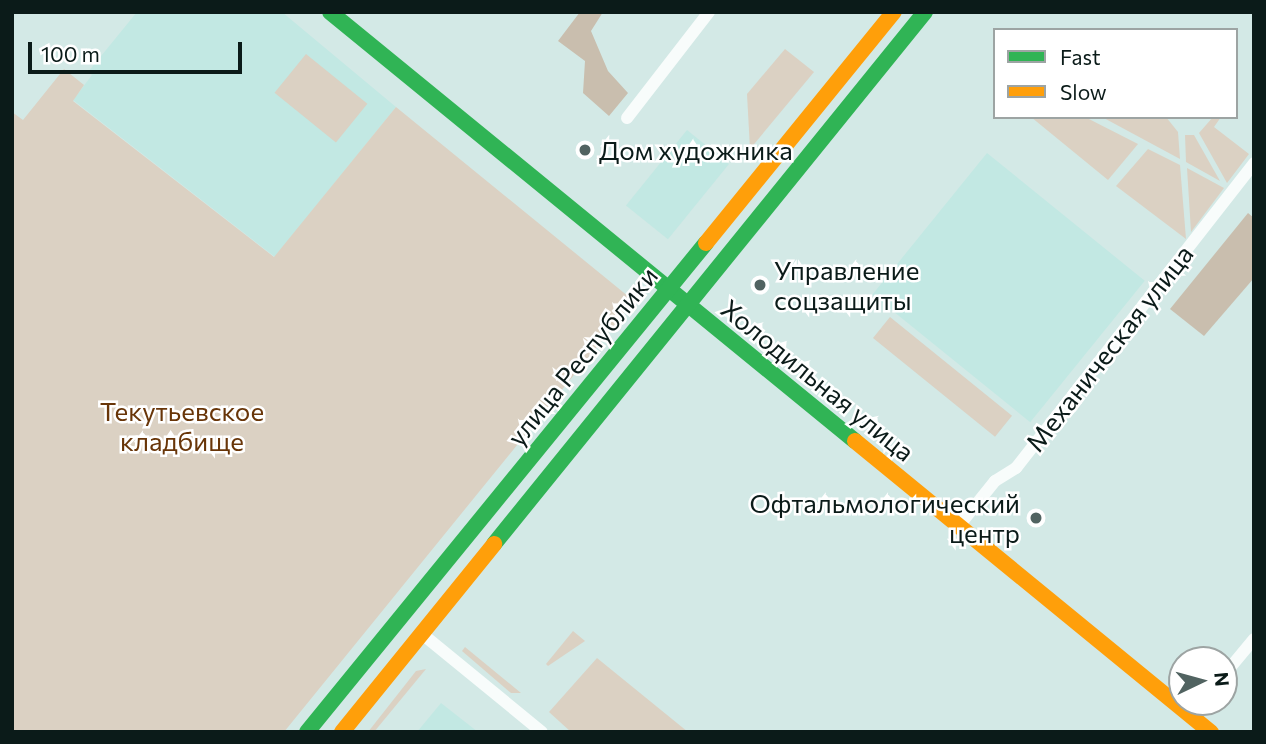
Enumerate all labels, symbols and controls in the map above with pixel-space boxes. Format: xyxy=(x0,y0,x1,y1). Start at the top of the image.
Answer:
scale bar xyxy=(32,28,245,72)
legend xyxy=(993,28,1238,119)
text: 100 m xyxy=(41,41,100,66)
text: Fast xyxy=(1060,44,1101,69)
text: Slow xyxy=(1060,79,1107,104)
place label: Дом художника xyxy=(599,134,793,166)
marker: Дом художника xyxy=(577,142,593,158)
street label: Механическая улица xyxy=(1019,239,1199,457)
place label: Управление соцзащиты xyxy=(774,254,919,316)
street label: улица Республики xyxy=(500,260,664,452)
marker: Управление соцзащиты xyxy=(752,277,768,293)
street label: Холодильная улица xyxy=(715,293,921,467)
park label: Текутьевское кладбище xyxy=(100,395,264,457)
place label: Офтальмологический центр xyxy=(750,487,1020,548)
marker: Офтальмологический центр xyxy=(1026,508,1046,528)
north arrow xyxy=(1168,646,1238,716)
text: N xyxy=(1210,671,1235,687)

